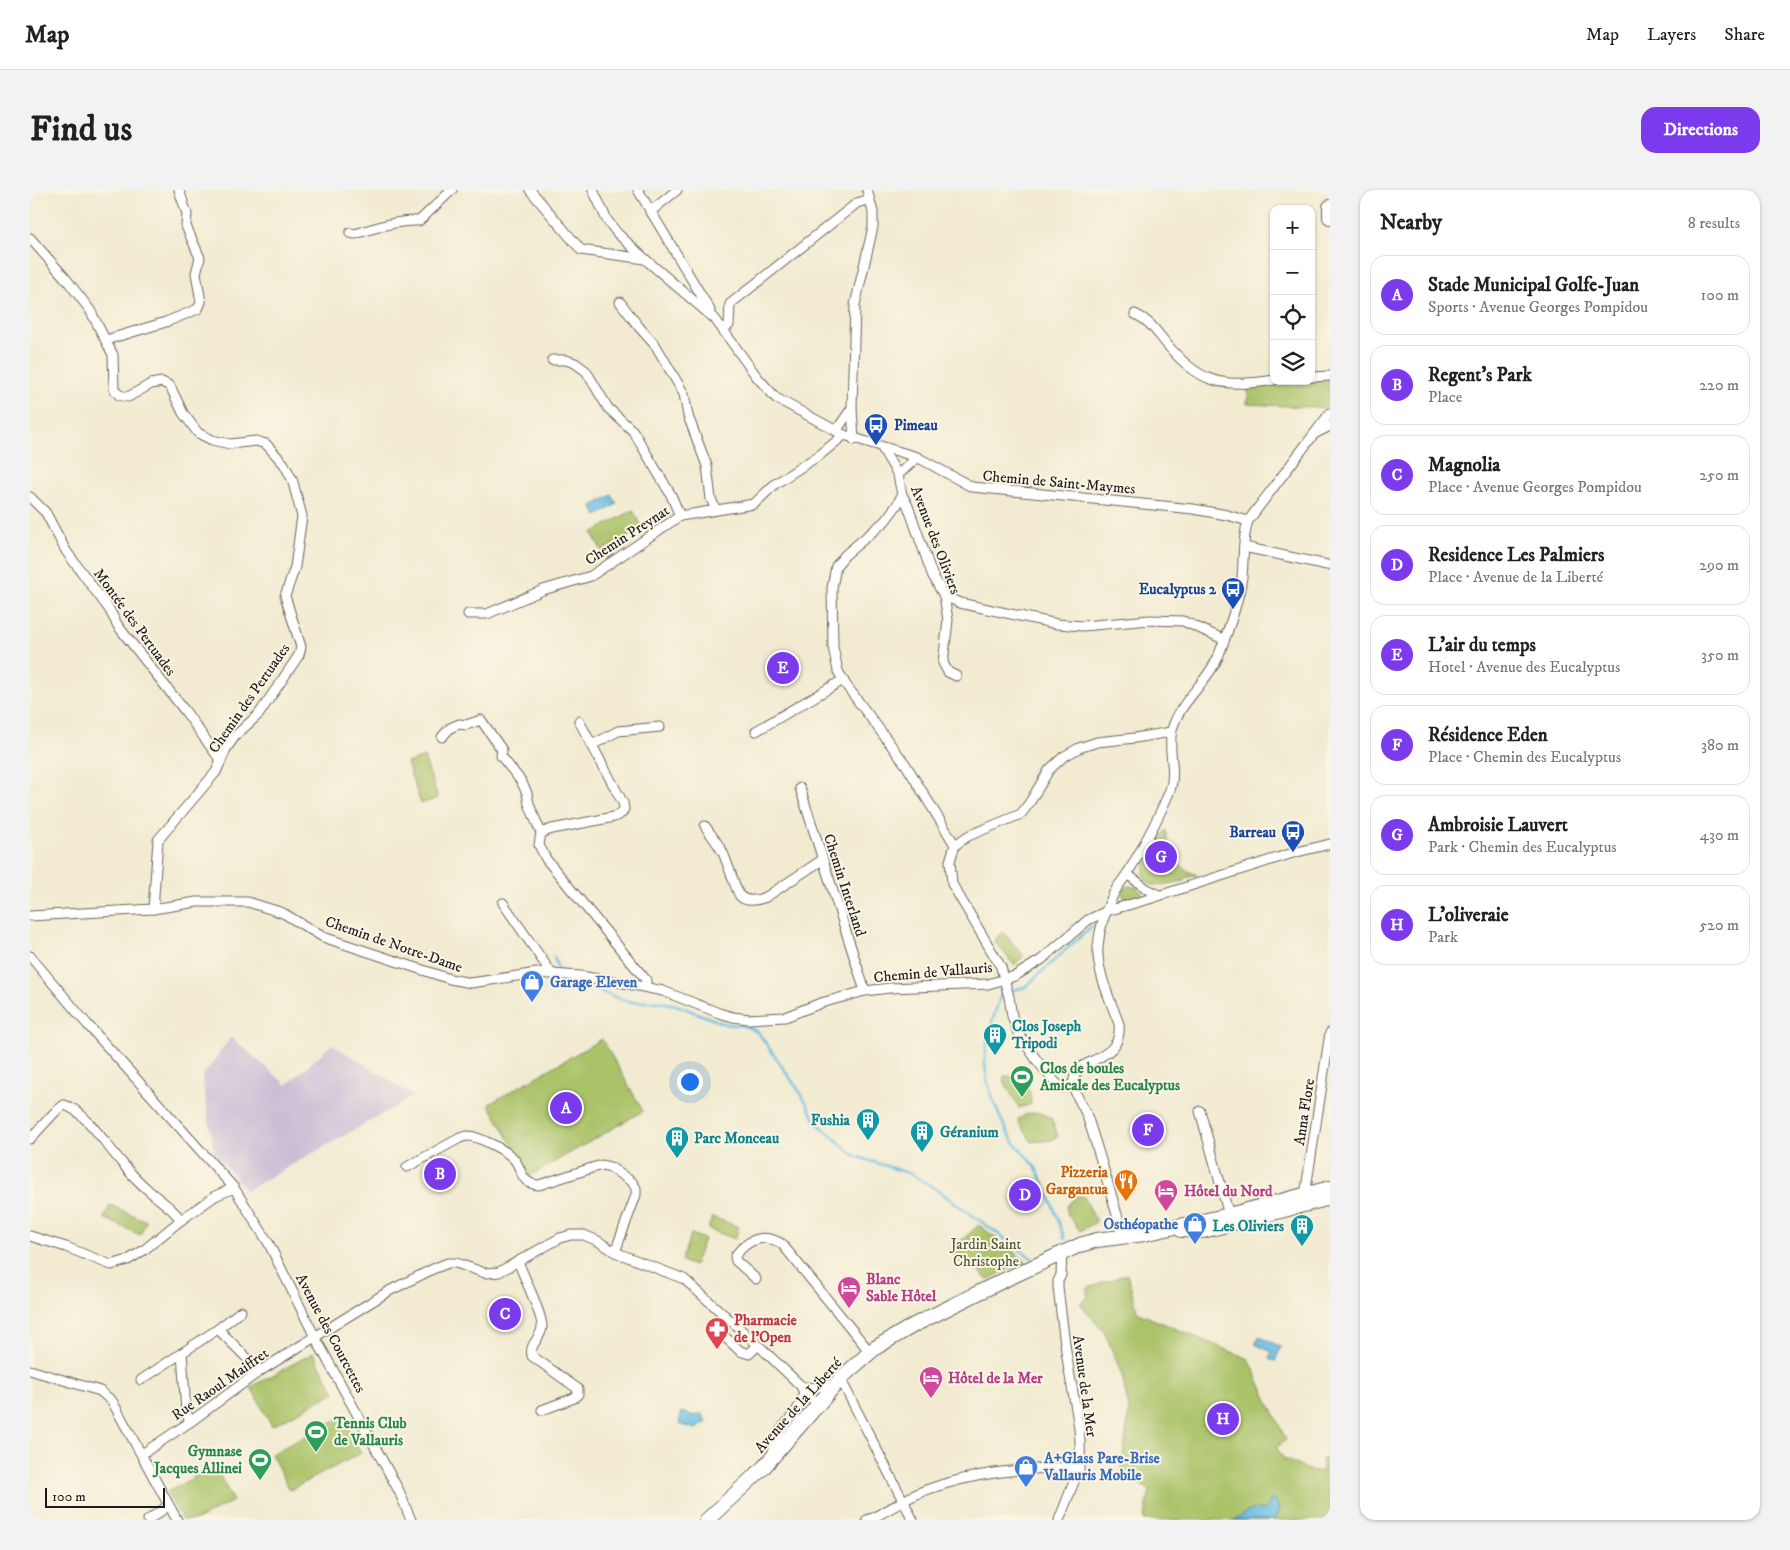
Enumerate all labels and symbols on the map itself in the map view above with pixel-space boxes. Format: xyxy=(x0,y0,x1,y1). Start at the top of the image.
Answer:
bus stop icon: Pimeau xyxy=(863,412,889,446)
place label: Pimeau xyxy=(894,416,938,435)
street label: Chemin de Saint-Maymes xyxy=(982,466,1136,499)
street label: Avenue des Oliviers xyxy=(906,483,965,597)
street label: Chemin Preynat xyxy=(581,501,673,570)
street label: Montée des Pertuades xyxy=(89,565,180,680)
bus stop icon: Eucalyptus 2 xyxy=(1220,576,1246,610)
place label: Eucalyptus 2 xyxy=(1139,580,1217,599)
street label: Chemin des Pertuades xyxy=(204,640,294,757)
pin: E xyxy=(767,649,799,687)
bus stop icon: Barreau xyxy=(1280,819,1306,853)
place label: Barreau xyxy=(1229,823,1277,842)
street label: Chemin Interland xyxy=(819,831,870,939)
pin: G xyxy=(1145,838,1177,876)
street label: Chemin de Notre-Dame xyxy=(323,912,465,977)
street label: Chemin de Vallauris xyxy=(873,958,993,987)
shop icon: Garage Eleven xyxy=(519,969,545,1003)
place label: Garage Eleven xyxy=(550,973,638,992)
place label: Clos Joseph Tripodi xyxy=(1011,1017,1082,1053)
building icon: Clos Joseph Tripodi xyxy=(982,1022,1008,1056)
place label: Clos de boules Amicale des Eucalyptus xyxy=(1039,1059,1180,1095)
sports icon: Clos de boules Amicale des Eucalyptus xyxy=(1009,1064,1035,1098)
your location xyxy=(677,1069,703,1095)
street label: Anna Flore xyxy=(1290,1077,1319,1147)
pin: A xyxy=(550,1089,582,1127)
building icon: Fushia xyxy=(855,1107,881,1141)
place label: Fushia xyxy=(811,1111,851,1130)
pin: F xyxy=(1132,1111,1164,1149)
building icon: Géranium xyxy=(909,1119,935,1153)
place label: Géranium xyxy=(940,1123,1000,1142)
building icon: Parc Monceau xyxy=(664,1125,690,1159)
place label: Parc Monceau xyxy=(694,1129,780,1148)
pin: B xyxy=(424,1155,456,1193)
place label: Pizzeria Gargantua xyxy=(1046,1163,1109,1199)
restaurant icon: Pizzeria Gargantua xyxy=(1113,1168,1139,1202)
pin: D xyxy=(1009,1176,1041,1214)
hotel icon: Hôtel du Nord xyxy=(1153,1178,1179,1212)
place label: Hôtel du Nord xyxy=(1184,1182,1273,1201)
shop icon: Osthéopathe xyxy=(1182,1211,1208,1245)
building icon: Les Oliviers xyxy=(1289,1213,1315,1247)
place label: Osthéopathe xyxy=(1104,1215,1179,1234)
place label: Les Oliviers xyxy=(1213,1217,1284,1236)
park label: Jardin Saint Christophe xyxy=(949,1235,1022,1271)
place label: Blanc Sable Hôtel xyxy=(866,1270,937,1306)
street label: Avenue des Courcettes xyxy=(291,1271,370,1396)
hotel icon: Blanc Sable Hôtel xyxy=(836,1275,862,1309)
pin: C xyxy=(489,1295,521,1333)
place label: Pharmacie de l'Open xyxy=(734,1311,797,1347)
pharmacy icon: Pharmacie de l'Open xyxy=(704,1316,730,1350)
street label: Avenue de la Mer xyxy=(1068,1334,1101,1439)
street label: Rue Raoul Maiffret xyxy=(168,1344,273,1425)
street label: Avenue de la Liberté xyxy=(750,1353,847,1457)
hotel icon: Hôtel de la Mer xyxy=(918,1365,944,1399)
place label: Hôtel de la Mer xyxy=(948,1369,1043,1388)
pin: H xyxy=(1207,1400,1239,1438)
place label: Tennis Club de Vallauris xyxy=(333,1414,407,1450)
sports icon: Tennis Club de Vallauris xyxy=(303,1419,329,1453)
place label: Gymnase Jacques Allinei xyxy=(152,1442,243,1479)
sports icon: Gymnase Jacques Allinei xyxy=(247,1447,273,1481)
place label: A+Glass Pare-Brise Vallauris Mobile xyxy=(1043,1449,1160,1485)
shop icon: A+Glass Pare-Brise Vallauris Mobile xyxy=(1013,1454,1039,1488)
scale bar xyxy=(45,1485,165,1508)

